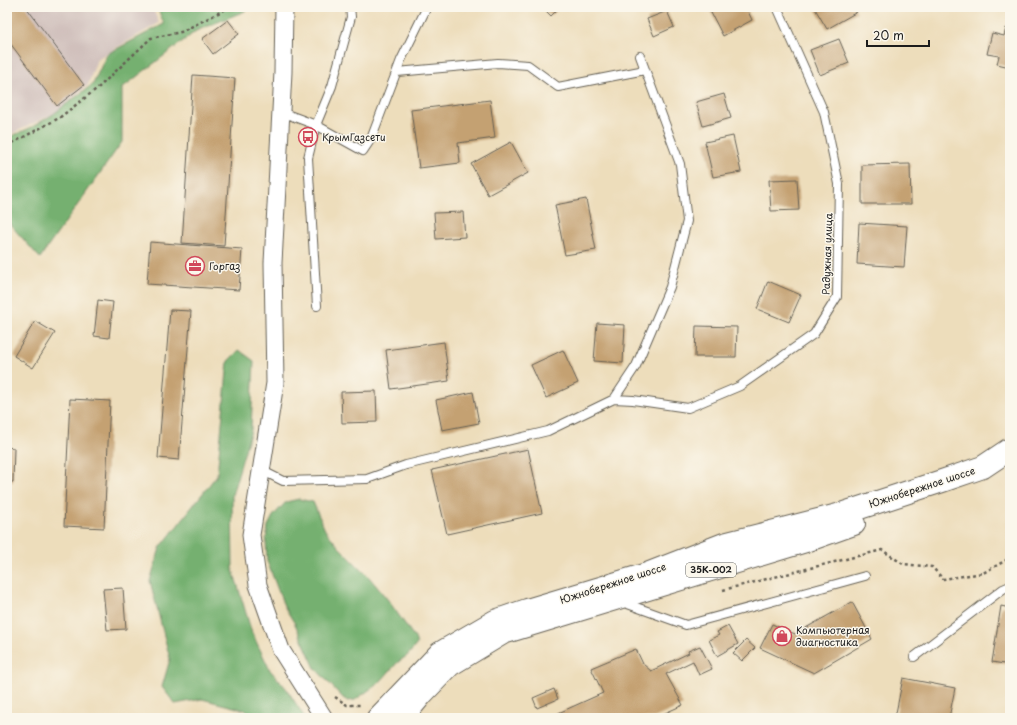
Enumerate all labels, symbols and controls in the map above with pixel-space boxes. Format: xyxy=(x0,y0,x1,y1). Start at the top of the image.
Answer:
scale bar xyxy=(867,22,929,48)
text: 20 m xyxy=(873,26,904,44)
bus stop icon: КрымГазсети xyxy=(297,126,319,148)
place label: КрымГазсети xyxy=(322,129,386,144)
street label: Радужная улица xyxy=(818,212,835,295)
office icon: Горгаз xyxy=(184,255,206,277)
place label: Горгаз xyxy=(209,258,240,273)
street label: Южнобережное шоссе xyxy=(867,462,977,511)
street label: Южнобережное шоссе xyxy=(558,558,668,607)
road number: 35К-002 xyxy=(686,563,736,577)
place label: Компьютерная диагностика xyxy=(796,622,870,649)
shop icon: Компьютерная диагностика xyxy=(771,625,793,647)

